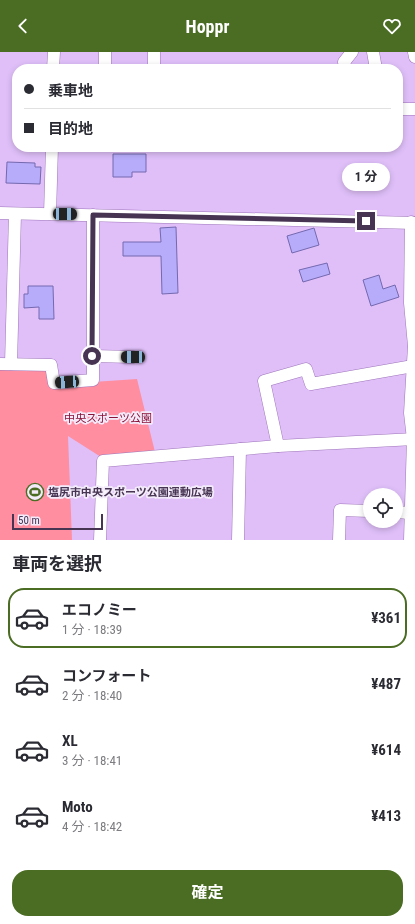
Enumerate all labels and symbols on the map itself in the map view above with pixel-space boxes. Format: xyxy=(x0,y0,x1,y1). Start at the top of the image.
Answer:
callout: 1 分 xyxy=(342,163,390,191)
car xyxy=(53,208,77,220)
route end xyxy=(357,212,375,230)
route start xyxy=(83,347,101,365)
car xyxy=(121,351,145,363)
car xyxy=(55,375,79,389)
park label: 中央スポーツ公園 xyxy=(64,412,152,425)
sports icon: 塩尻市中央スポーツ公園運動広場 xyxy=(25,482,45,502)
place label: 塩尻市中央スポーツ公園運動広場 xyxy=(48,486,213,499)
scale bar xyxy=(12,512,103,531)

